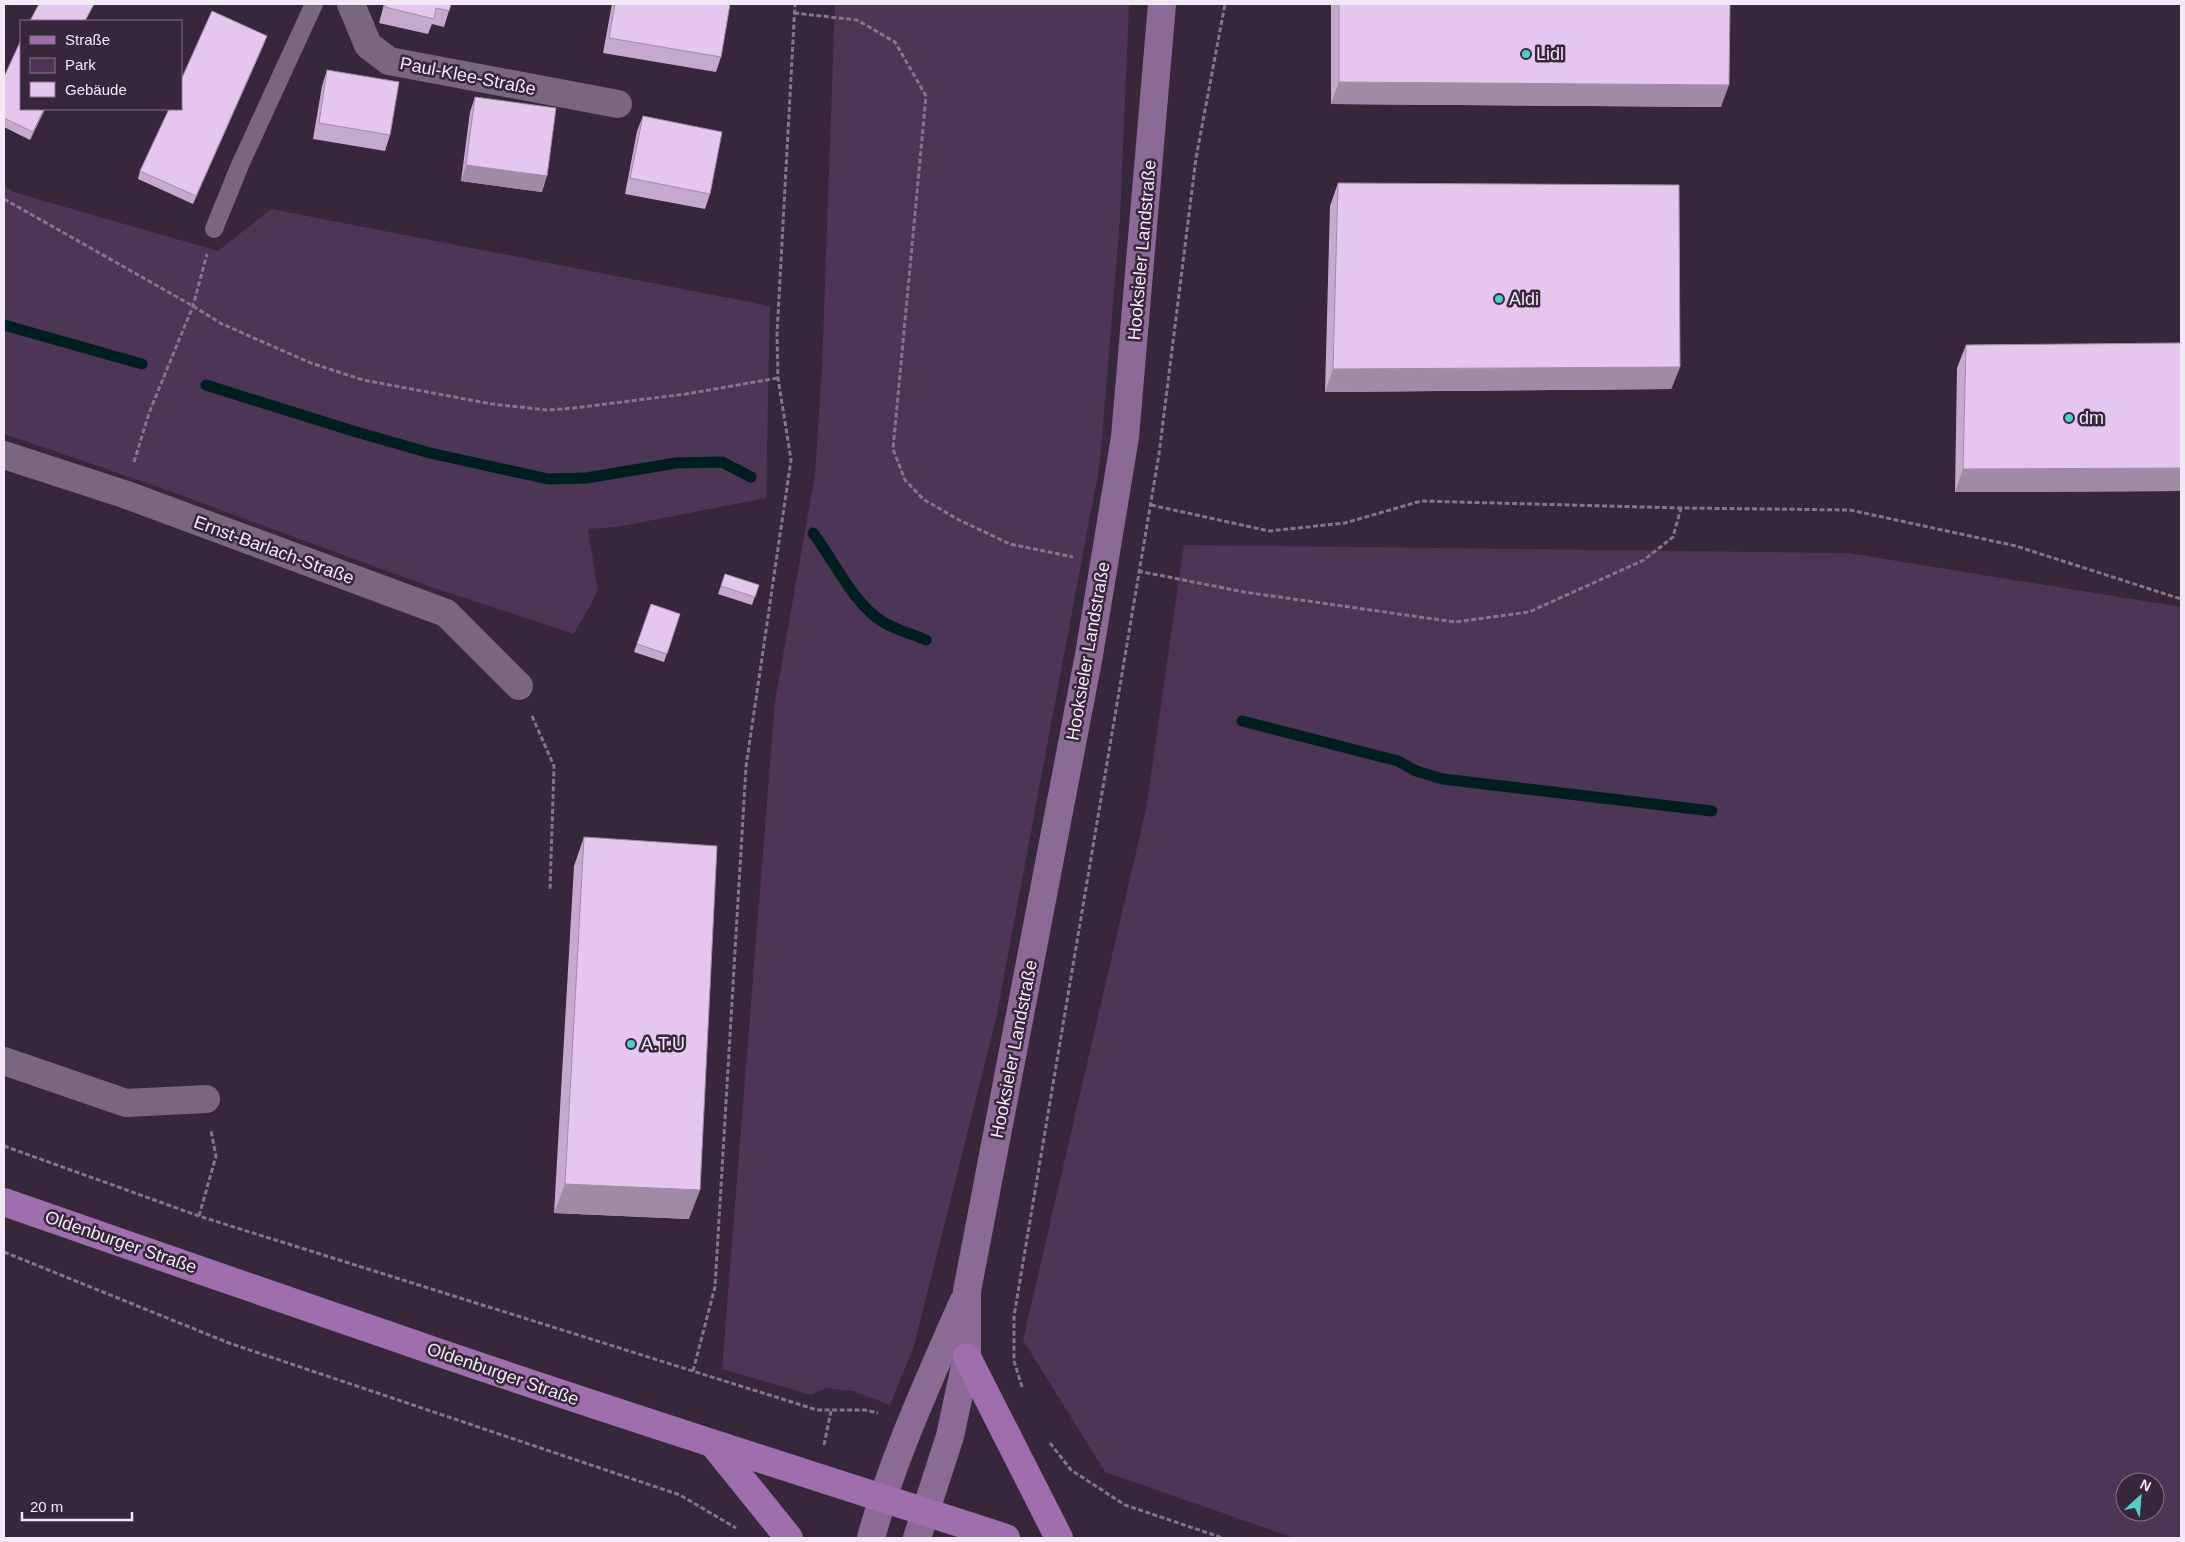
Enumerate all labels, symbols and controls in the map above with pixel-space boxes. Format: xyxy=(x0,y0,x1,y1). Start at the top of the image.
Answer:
legend xyxy=(20,20,182,110)
text: Straße xyxy=(65,31,110,48)
place label: Lidl xyxy=(1536,44,1564,64)
marker: Lidl xyxy=(1520,48,1532,60)
street label: Paul-Klee-Straße xyxy=(398,53,538,99)
text: Park xyxy=(65,56,96,73)
text: Gebäude xyxy=(65,81,127,98)
street label: Hooksieler Landstraße xyxy=(1124,159,1160,341)
place label: Aldi xyxy=(1509,289,1539,309)
marker: Aldi xyxy=(1493,293,1505,305)
place label: dm xyxy=(2079,408,2104,428)
marker: dm xyxy=(2063,412,2075,424)
street label: Ernst-Barlach-Straße xyxy=(191,512,357,588)
street label: Hooksieler Landstraße xyxy=(1062,560,1114,742)
street label: Hooksieler Landstraße xyxy=(987,958,1041,1140)
place label: A.T.U xyxy=(641,1034,685,1054)
marker: A.T.U xyxy=(625,1038,637,1050)
street label: Oldenburger Straße xyxy=(43,1207,199,1277)
street label: Oldenburger Straße xyxy=(425,1339,581,1409)
north arrow xyxy=(2115,1472,2165,1522)
text: N xyxy=(2138,1476,2154,1495)
scale bar xyxy=(22,1490,132,1522)
text: 20 m xyxy=(30,1498,63,1515)

